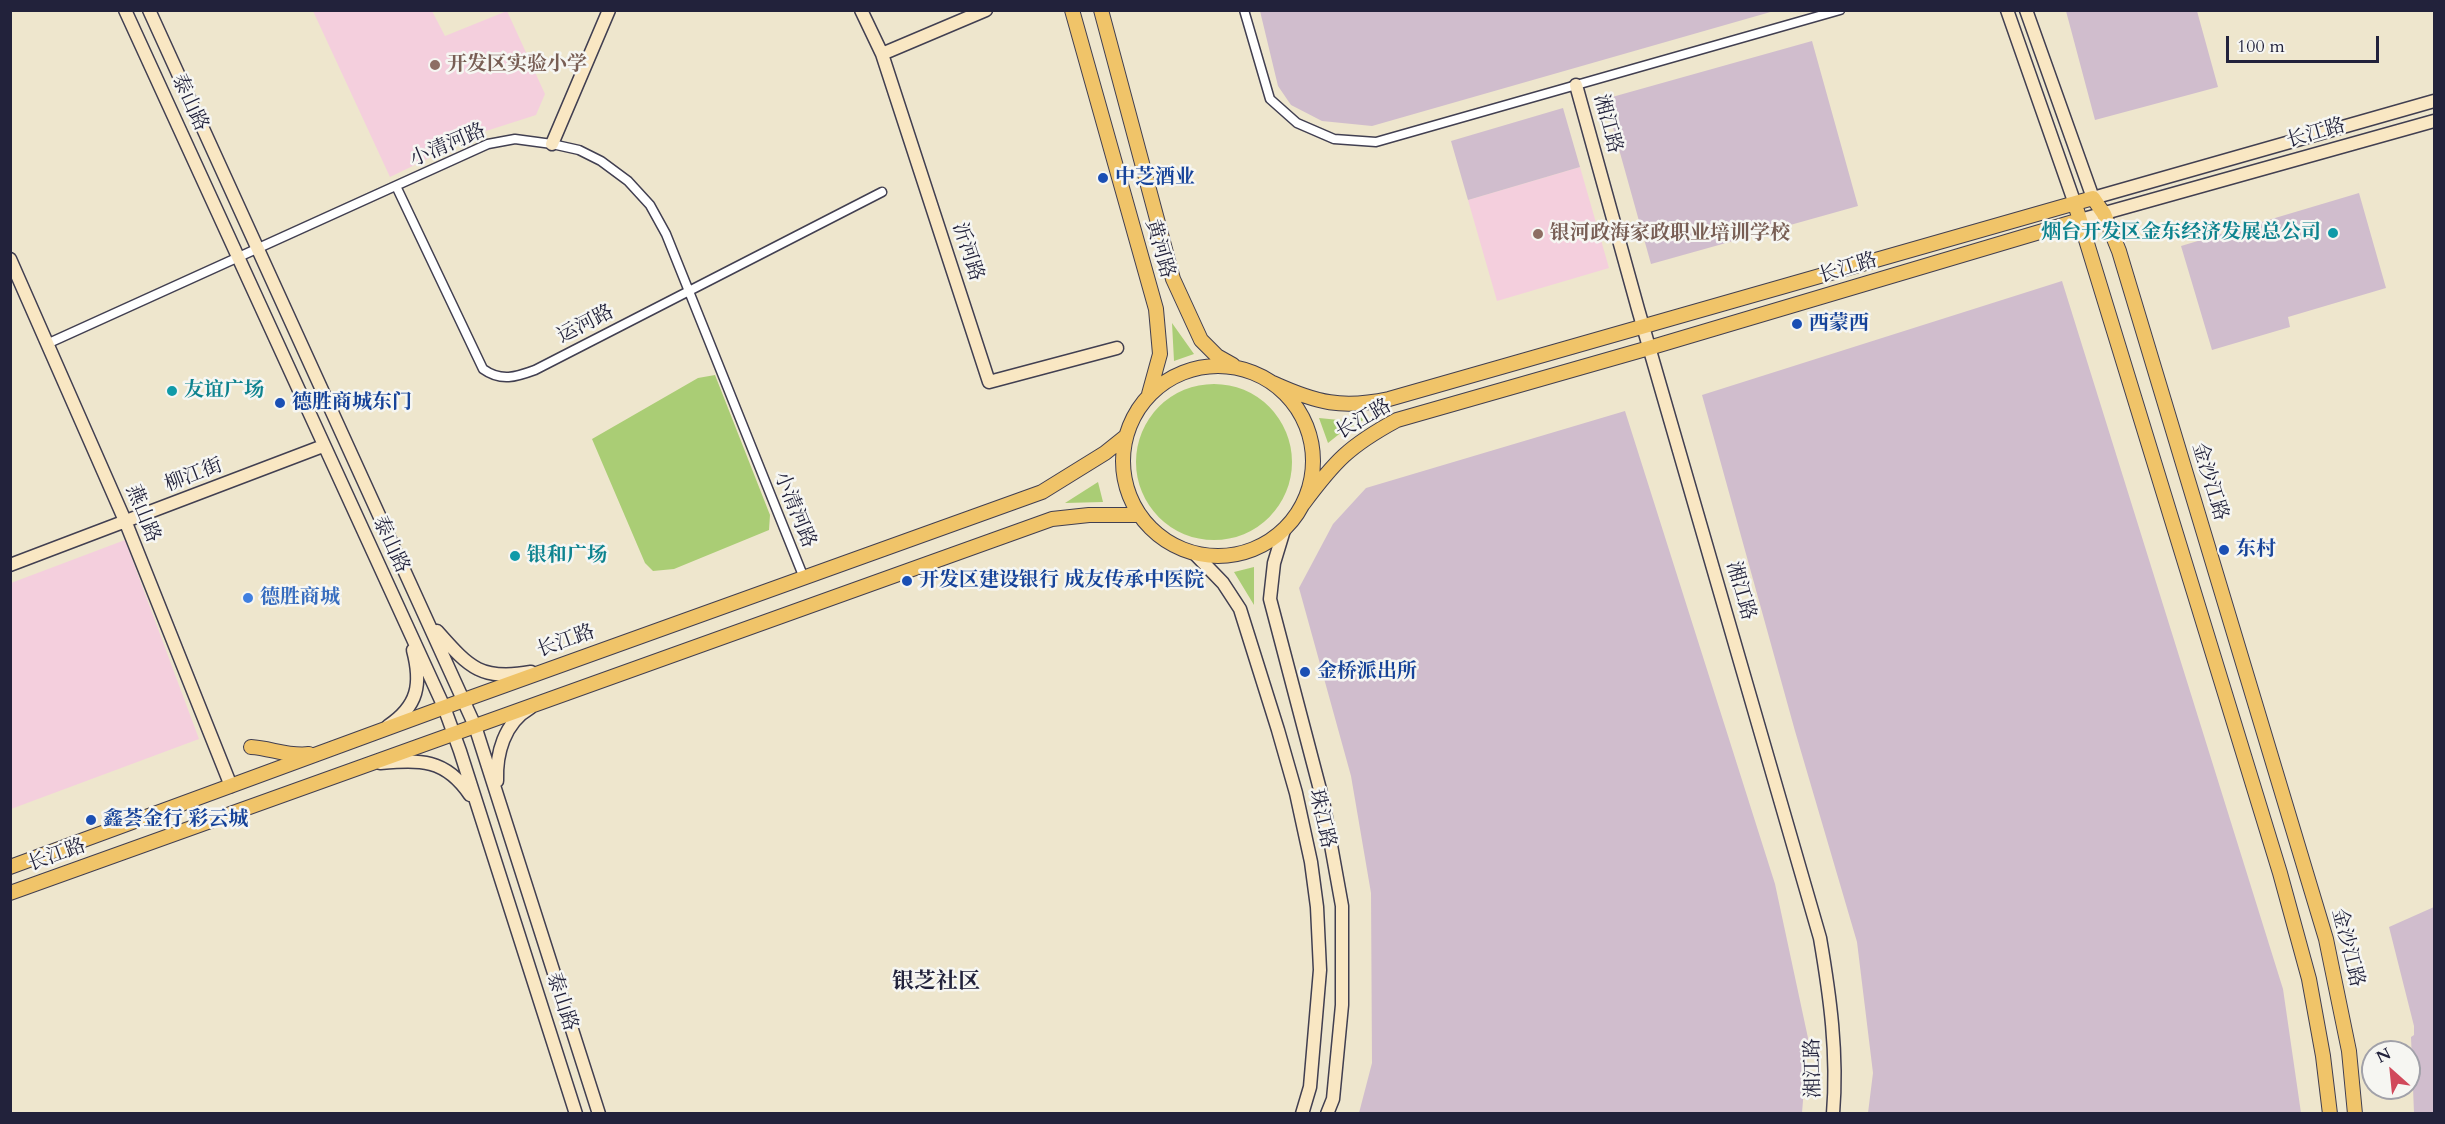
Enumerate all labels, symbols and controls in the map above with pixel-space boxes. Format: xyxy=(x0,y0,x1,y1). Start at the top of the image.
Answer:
scale bar xyxy=(2229,24,2382,62)
text: 100 m xyxy=(2237,34,2285,59)
place label: 开发区实验小学 xyxy=(447,53,587,77)
marker: 开发区实验小学 xyxy=(428,58,442,72)
street label: 泰山路 xyxy=(165,71,213,135)
street label: 湘江路 xyxy=(1588,92,1626,156)
street label: 长江路 xyxy=(2284,114,2348,154)
street label: 小清河路 xyxy=(406,119,490,173)
place label: 中芝酒业 xyxy=(1115,166,1195,190)
marker: 中芝酒业 xyxy=(1096,171,1110,185)
street label: 黄河路 xyxy=(1139,217,1179,281)
street label: 沂河路 xyxy=(946,220,988,284)
place label: 烟台开发区金东经济发展总公司 xyxy=(2041,221,2321,245)
place label: 银河政海家政职业培训学校 xyxy=(1550,222,1790,246)
marker: 烟台开发区金东经济发展总公司 xyxy=(2326,226,2340,240)
marker: 银河政海家政职业培训学校 xyxy=(1531,227,1545,241)
street label: 长江路 xyxy=(1816,249,1880,289)
street label: 运河路 xyxy=(554,301,618,349)
place label: 西蒙西 xyxy=(1809,312,1869,336)
marker: 西蒙西 xyxy=(1790,317,1804,331)
place label: 友谊广场 xyxy=(184,379,264,403)
marker: 友谊广场 xyxy=(165,384,179,398)
place label: 德胜商城东门 xyxy=(292,391,412,415)
street label: 长江路 xyxy=(1332,395,1396,445)
marker: 德胜商城东门 xyxy=(273,396,287,410)
street label: 金沙江路 xyxy=(2186,440,2232,524)
street label: 柳江街 xyxy=(162,454,226,498)
street label: 小清河路 xyxy=(768,468,820,552)
street label: 燕山路 xyxy=(120,482,164,546)
street label: 泰山路 xyxy=(366,513,414,577)
place label: 东村 xyxy=(2236,538,2276,562)
marker: 东村 xyxy=(2217,543,2231,557)
place label: 银和广场 xyxy=(527,544,607,568)
marker: 银和广场 xyxy=(508,549,522,563)
street label: 湘江路 xyxy=(1720,559,1760,623)
place label: 开发区建设银行 成友传承中医院 xyxy=(919,569,1204,593)
marker: 开发区建设银行 成友传承中医院 xyxy=(900,574,914,588)
place label: 德胜商城 xyxy=(260,586,340,610)
marker: 德胜商城 xyxy=(241,591,255,605)
street label: 长江路 xyxy=(534,620,598,664)
place label: 金桥派出所 xyxy=(1317,660,1417,684)
marker: 金桥派出所 xyxy=(1298,665,1312,679)
street label: 珠江路 xyxy=(1303,787,1339,851)
place label: 鑫荟金行 彩云城 xyxy=(103,808,248,832)
marker: 鑫荟金行 彩云城 xyxy=(84,813,98,827)
street label: 长江路 xyxy=(25,834,89,878)
street label: 金沙江路 xyxy=(2326,906,2368,990)
street label: 泰山路 xyxy=(540,970,582,1034)
district label: 银芝社区 xyxy=(892,970,980,996)
street label: 湘江路 xyxy=(1801,1038,1827,1098)
north arrow xyxy=(2361,1040,2421,1100)
text: N xyxy=(2373,1043,2395,1069)

